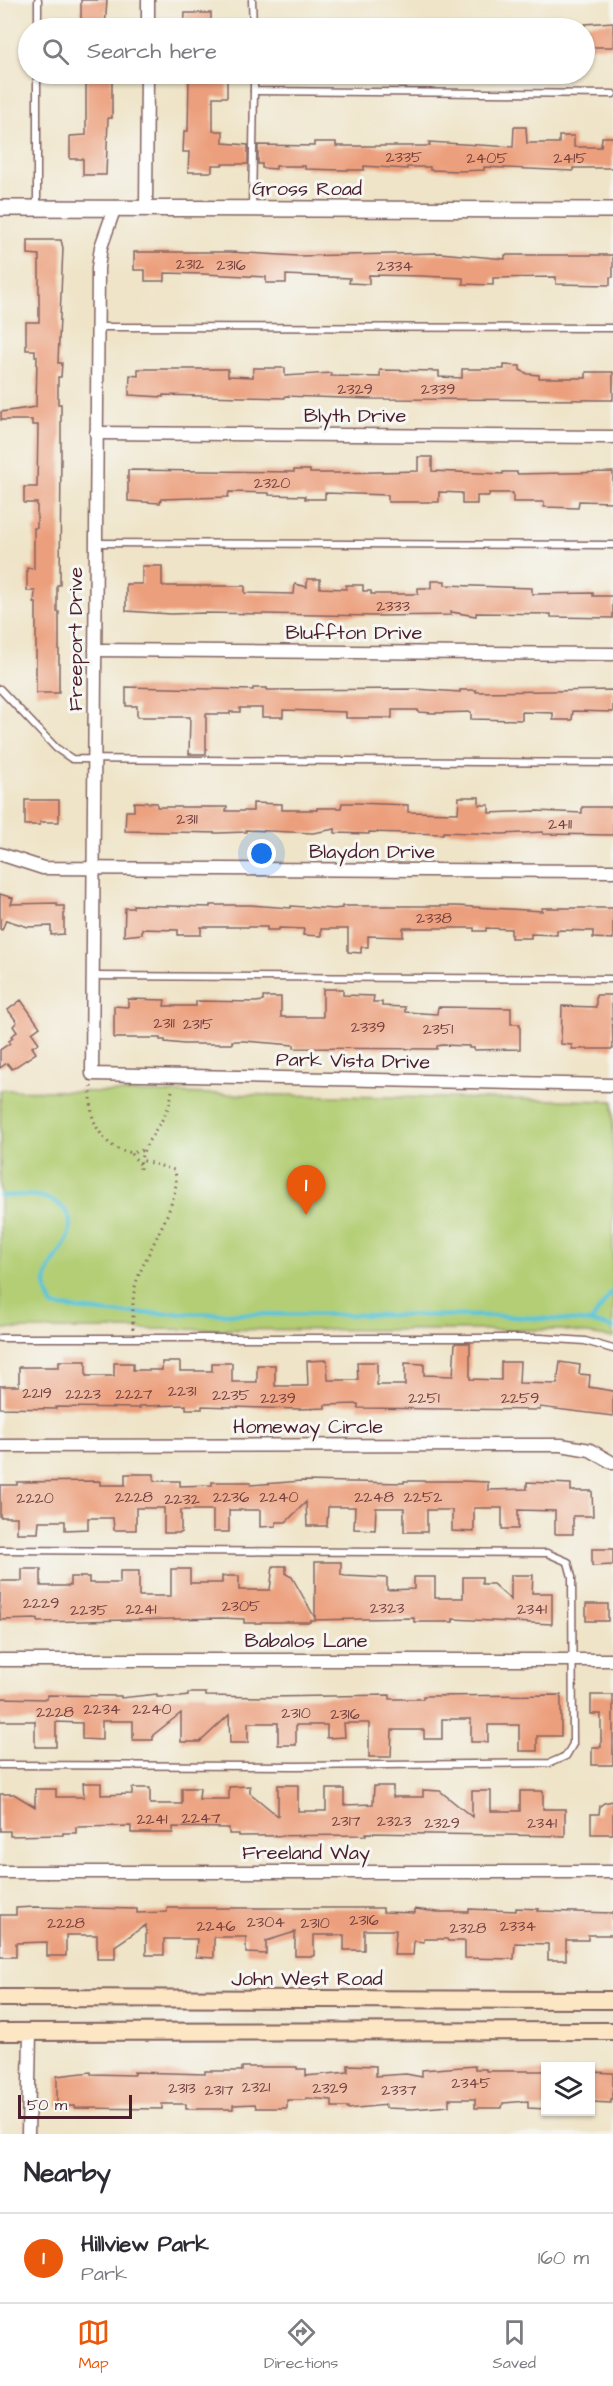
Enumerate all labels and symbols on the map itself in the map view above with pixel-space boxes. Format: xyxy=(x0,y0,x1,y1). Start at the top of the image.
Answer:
house number: 2335 xyxy=(386,146,423,168)
house number: 2405 xyxy=(466,147,508,169)
house number: 2415 xyxy=(553,147,587,169)
street label: Gross Road xyxy=(252,175,362,203)
house number: 2312 xyxy=(176,253,204,275)
house number: 2316 xyxy=(216,254,246,276)
house number: 2334 xyxy=(377,255,413,277)
house number: 2329 xyxy=(337,378,373,400)
house number: 2339 xyxy=(421,378,455,400)
street label: Blyth Drive xyxy=(304,402,406,431)
house number: 2320 xyxy=(254,472,290,494)
street label: Freeport Drive xyxy=(62,567,90,711)
house number: 2333 xyxy=(376,595,410,617)
street label: Bluffton Drive xyxy=(286,619,423,647)
house number: 2311 xyxy=(176,808,198,830)
house number: 2411 xyxy=(548,813,572,835)
street label: Blaydon Drive xyxy=(309,838,435,867)
your location xyxy=(247,839,276,868)
house number: 2338 xyxy=(416,907,452,929)
house number: 2311 xyxy=(153,1012,175,1034)
house number: 2315 xyxy=(183,1013,214,1035)
house number: 2339 xyxy=(351,1016,385,1038)
house number: 2351 xyxy=(423,1018,453,1040)
street label: Park Vista Drive xyxy=(276,1046,431,1076)
pin: 1 xyxy=(286,1166,326,1215)
house number: 2231 xyxy=(168,1380,196,1402)
house number: 2219 xyxy=(22,1382,52,1404)
house number: 2223 xyxy=(65,1383,101,1405)
house number: 2227 xyxy=(115,1383,153,1405)
house number: 2235 xyxy=(212,1384,251,1406)
house number: 2239 xyxy=(260,1387,296,1409)
house number: 2251 xyxy=(408,1387,440,1409)
house number: 2259 xyxy=(501,1387,539,1409)
street label: Homeway Circle xyxy=(233,1413,383,1442)
house number: 2228 xyxy=(115,1486,153,1508)
house number: 2236 xyxy=(213,1486,249,1508)
house number: 2240 xyxy=(259,1486,299,1508)
house number: 2248 xyxy=(354,1486,394,1508)
house number: 2252 xyxy=(404,1486,442,1508)
house number: 2220 xyxy=(16,1487,54,1509)
house number: 2232 xyxy=(164,1488,200,1510)
house number: 2229 xyxy=(23,1592,59,1614)
house number: 2305 xyxy=(222,1595,261,1617)
house number: 2323 xyxy=(370,1597,404,1619)
house number: 2241 xyxy=(125,1598,157,1620)
house number: 2341 xyxy=(517,1598,547,1620)
house number: 2235 xyxy=(70,1599,109,1621)
street label: Babalos Lane xyxy=(244,1627,368,1655)
house number: 2234 xyxy=(83,1698,121,1720)
house number: 2240 xyxy=(132,1698,172,1720)
house number: 2228 xyxy=(36,1701,74,1723)
house number: 2310 xyxy=(281,1702,311,1724)
house number: 2316 xyxy=(330,1703,360,1725)
house number: 2247 xyxy=(181,1807,221,1829)
house number: 2241 xyxy=(136,1808,168,1830)
house number: 2317 xyxy=(331,1810,361,1832)
house number: 2323 xyxy=(377,1810,411,1832)
house number: 2329 xyxy=(424,1812,460,1834)
house number: 2341 xyxy=(527,1812,557,1834)
street label: Freeland Way xyxy=(242,1839,370,1868)
house number: 2316 xyxy=(349,1909,379,1931)
house number: 2304 xyxy=(247,1911,285,1933)
house number: 2228 xyxy=(47,1912,85,1934)
house number: 2310 xyxy=(300,1912,330,1934)
house number: 2246 xyxy=(196,1915,236,1937)
house number: 2334 xyxy=(500,1915,536,1937)
house number: 2328 xyxy=(450,1917,486,1939)
street label: John West Road xyxy=(231,1965,383,1993)
house number: 2345 xyxy=(451,2072,491,2094)
house number: 2321 xyxy=(242,2076,270,2098)
house number: 2313 xyxy=(168,2077,196,2099)
house number: 2329 xyxy=(312,2077,348,2099)
house number: 2317 xyxy=(204,2079,234,2101)
house number: 2337 xyxy=(381,2079,417,2101)
scale bar xyxy=(18,2092,132,2120)

